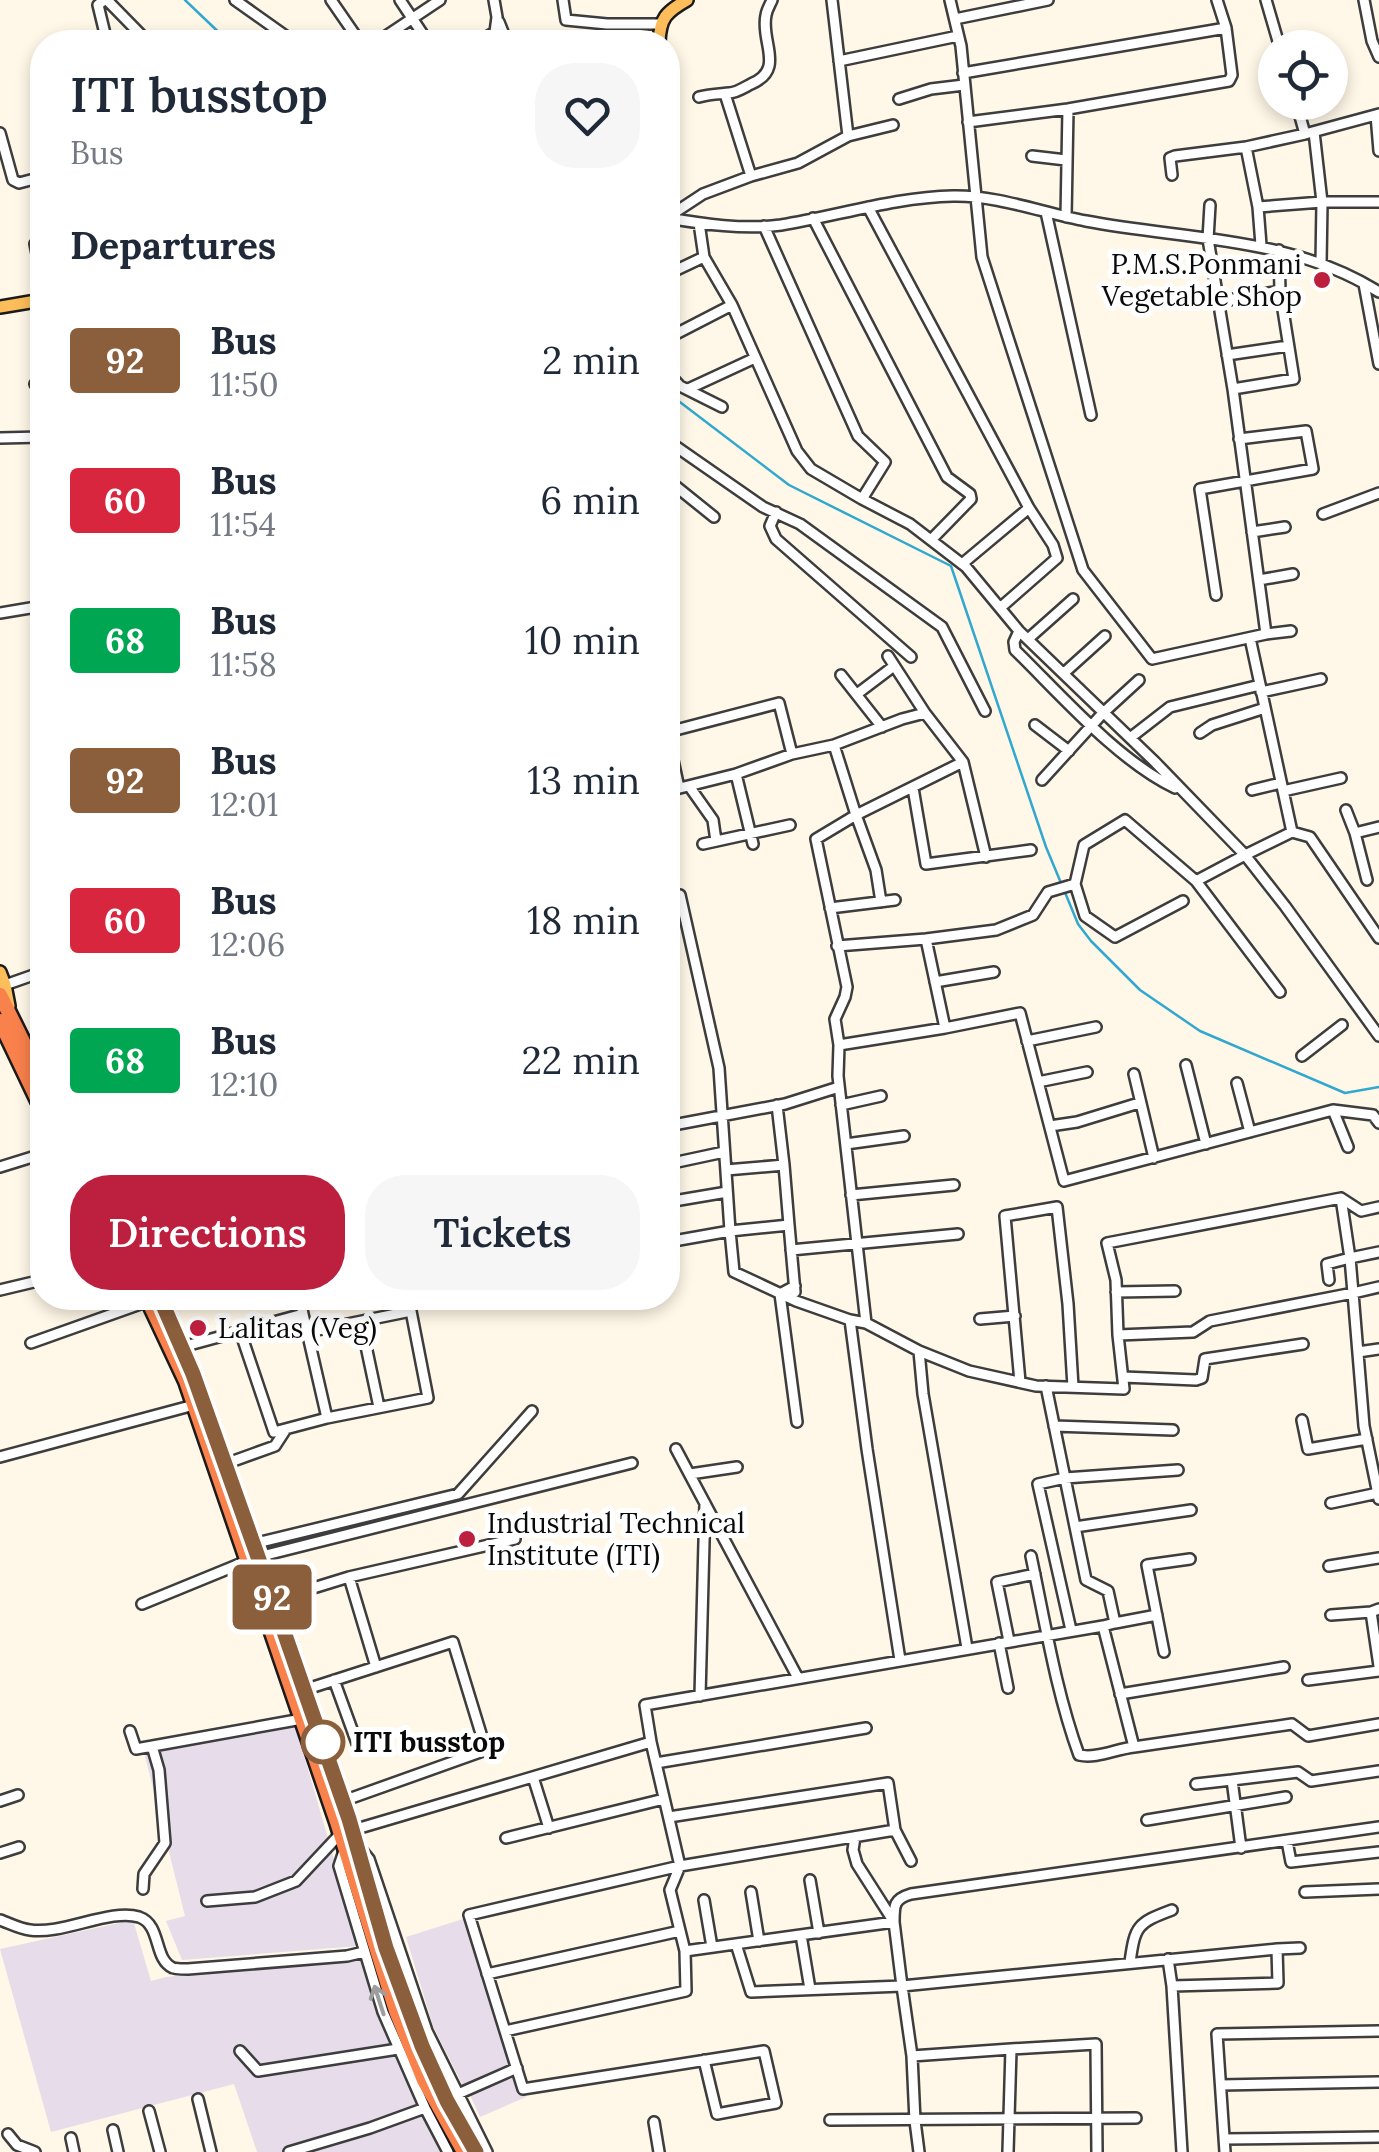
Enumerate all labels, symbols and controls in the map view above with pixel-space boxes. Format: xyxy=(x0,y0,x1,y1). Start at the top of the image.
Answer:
map controls xyxy=(1258,30,1348,120)
button: locate xyxy=(1258,30,1348,120)
button: heart xyxy=(535,63,640,168)
text: ITI busstop xyxy=(70,64,328,125)
text: Bus xyxy=(70,132,124,173)
text: Departures xyxy=(70,221,276,269)
place label: P.M.S.Ponmani Vegetable Shop xyxy=(1101,246,1302,314)
marker: P.M.S.Ponmani Vegetable Shop xyxy=(1311,269,1333,291)
text: Bus xyxy=(210,316,277,364)
text: 2 min xyxy=(542,336,640,384)
text: 92 xyxy=(106,338,144,383)
text: 11:50 xyxy=(210,364,279,405)
text: Bus xyxy=(210,456,277,504)
text: 6 min xyxy=(540,476,640,524)
text: 60 xyxy=(104,478,146,523)
text: 11:54 xyxy=(210,504,276,545)
text: Bus xyxy=(210,596,277,644)
text: 10 min xyxy=(525,616,640,664)
text: 68 xyxy=(105,618,145,663)
text: 11:58 xyxy=(210,644,277,685)
text: Bus xyxy=(210,736,277,784)
text: 13 min xyxy=(527,756,640,804)
text: 92 xyxy=(106,758,144,803)
text: 12:01 xyxy=(210,784,278,825)
text: Bus xyxy=(210,876,277,924)
text: 18 min xyxy=(527,896,640,944)
text: 60 xyxy=(104,898,146,943)
text: 12:06 xyxy=(210,924,285,965)
text: Bus xyxy=(210,1016,277,1064)
text: 22 min xyxy=(521,1036,640,1084)
text: 68 xyxy=(105,1038,145,1083)
text: 12:10 xyxy=(210,1064,278,1105)
button: Directions xyxy=(70,1175,345,1290)
button: Tickets xyxy=(365,1175,640,1290)
place label: Lalitas (Veg) xyxy=(218,1310,377,1346)
marker: Lalitas (Veg) xyxy=(187,1317,209,1339)
place label: Industrial Technical Institute (ITI) xyxy=(487,1505,745,1573)
marker: Industrial Technical Institute (ITI) xyxy=(456,1528,478,1550)
line badge: 92 xyxy=(227,1564,317,1630)
text: 92 xyxy=(253,1575,291,1620)
marker: ITI busstop xyxy=(302,1721,344,1763)
place label: ITI busstop xyxy=(353,1724,505,1760)
one-way arrow xyxy=(369,1984,387,2016)

